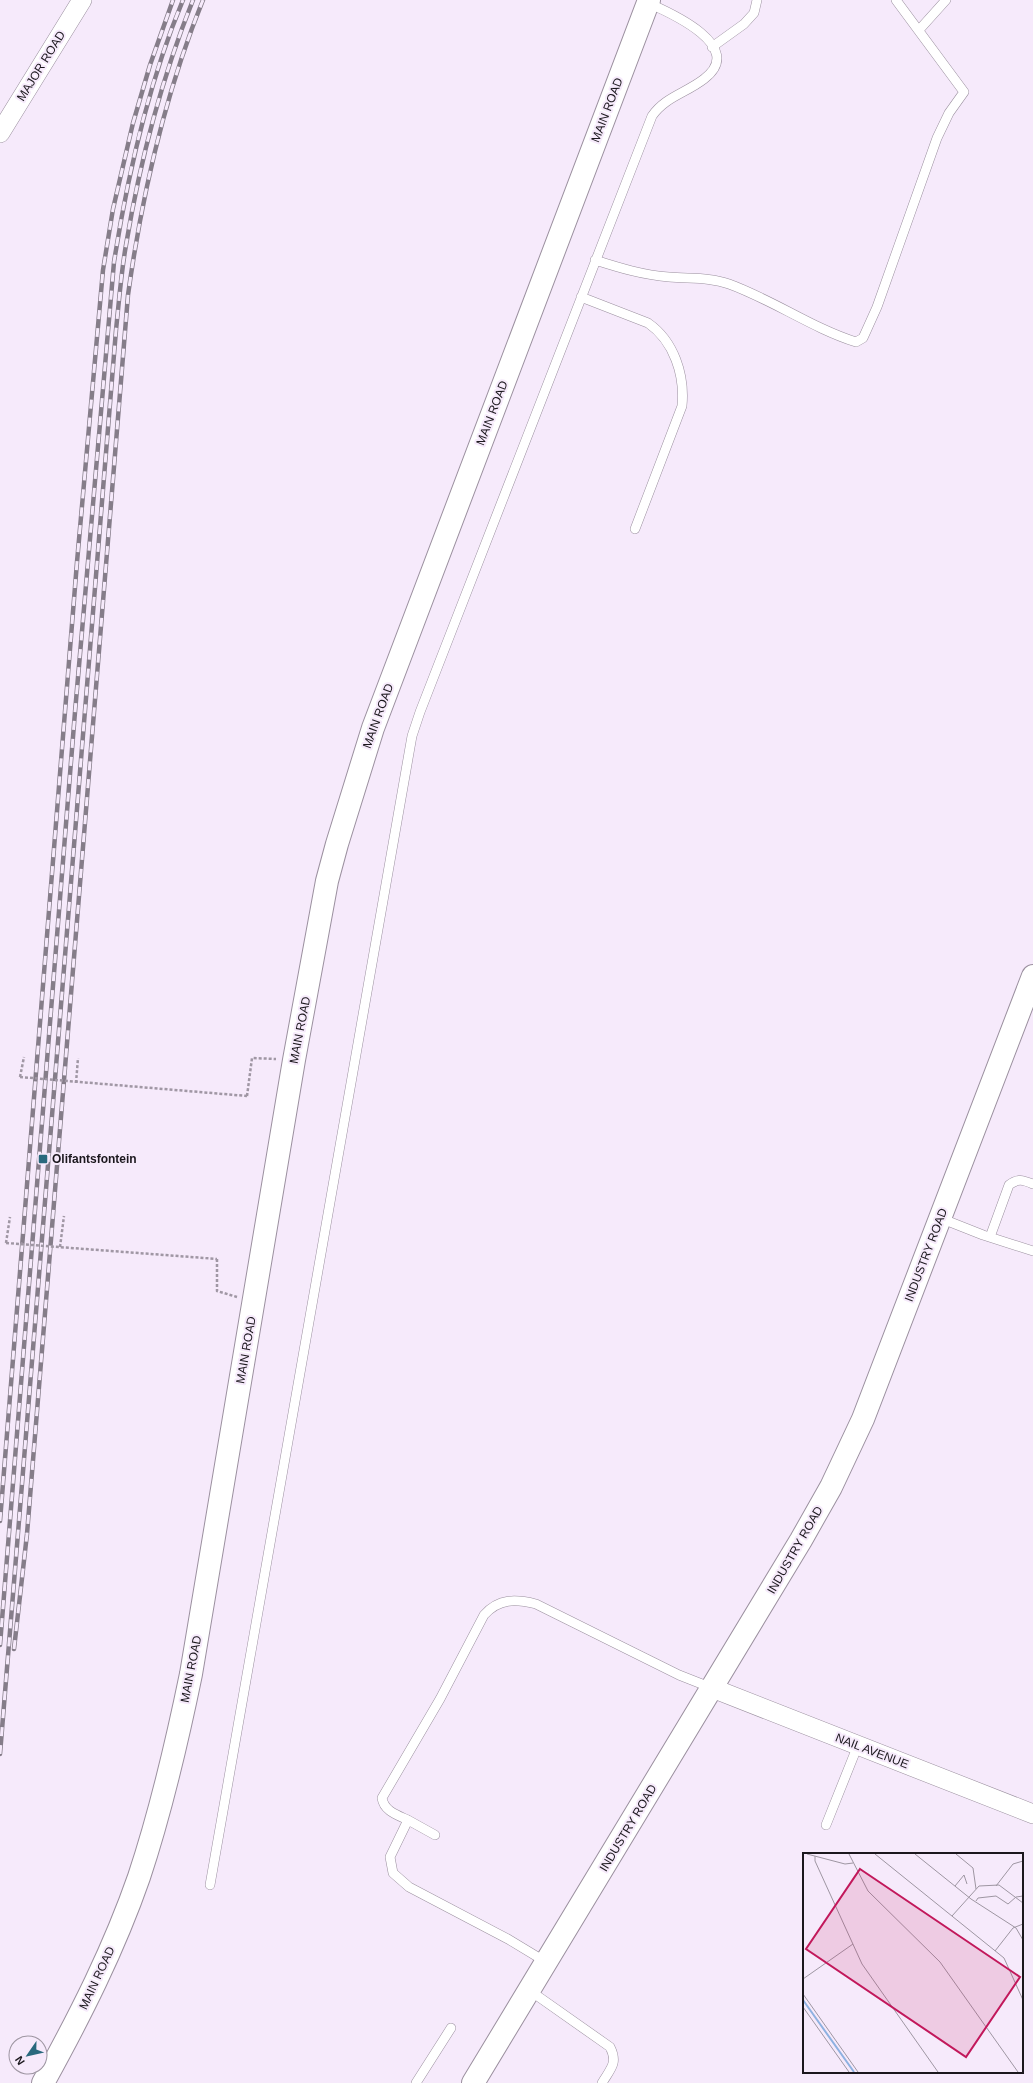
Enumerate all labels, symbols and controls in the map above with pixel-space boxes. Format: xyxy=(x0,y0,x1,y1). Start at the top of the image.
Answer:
street label: MAJOR ROAD xyxy=(14,28,68,104)
street label: MAIN ROAD xyxy=(588,75,626,144)
street label: MAIN ROAD xyxy=(473,378,511,447)
street label: MAIN ROAD xyxy=(360,681,396,750)
street label: MAIN ROAD xyxy=(287,995,313,1065)
place label: Olifantsfontein xyxy=(52,1152,137,1166)
marker: Olifantsfontein xyxy=(37,1153,49,1165)
street label: INDUSTRY ROAD xyxy=(902,1206,950,1304)
street label: MAIN ROAD xyxy=(233,1315,259,1385)
street label: INDUSTRY ROAD xyxy=(764,1503,826,1596)
street label: MAIN ROAD xyxy=(178,1634,204,1704)
street label: NAIL AVENUE xyxy=(833,1731,911,1771)
street label: INDUSTRY ROAD xyxy=(597,1782,660,1874)
inset map xyxy=(803,1853,1023,2073)
street label: MAIN ROAD xyxy=(76,1944,118,2012)
north arrow xyxy=(8,2035,48,2075)
text: N xyxy=(12,2054,27,2067)

